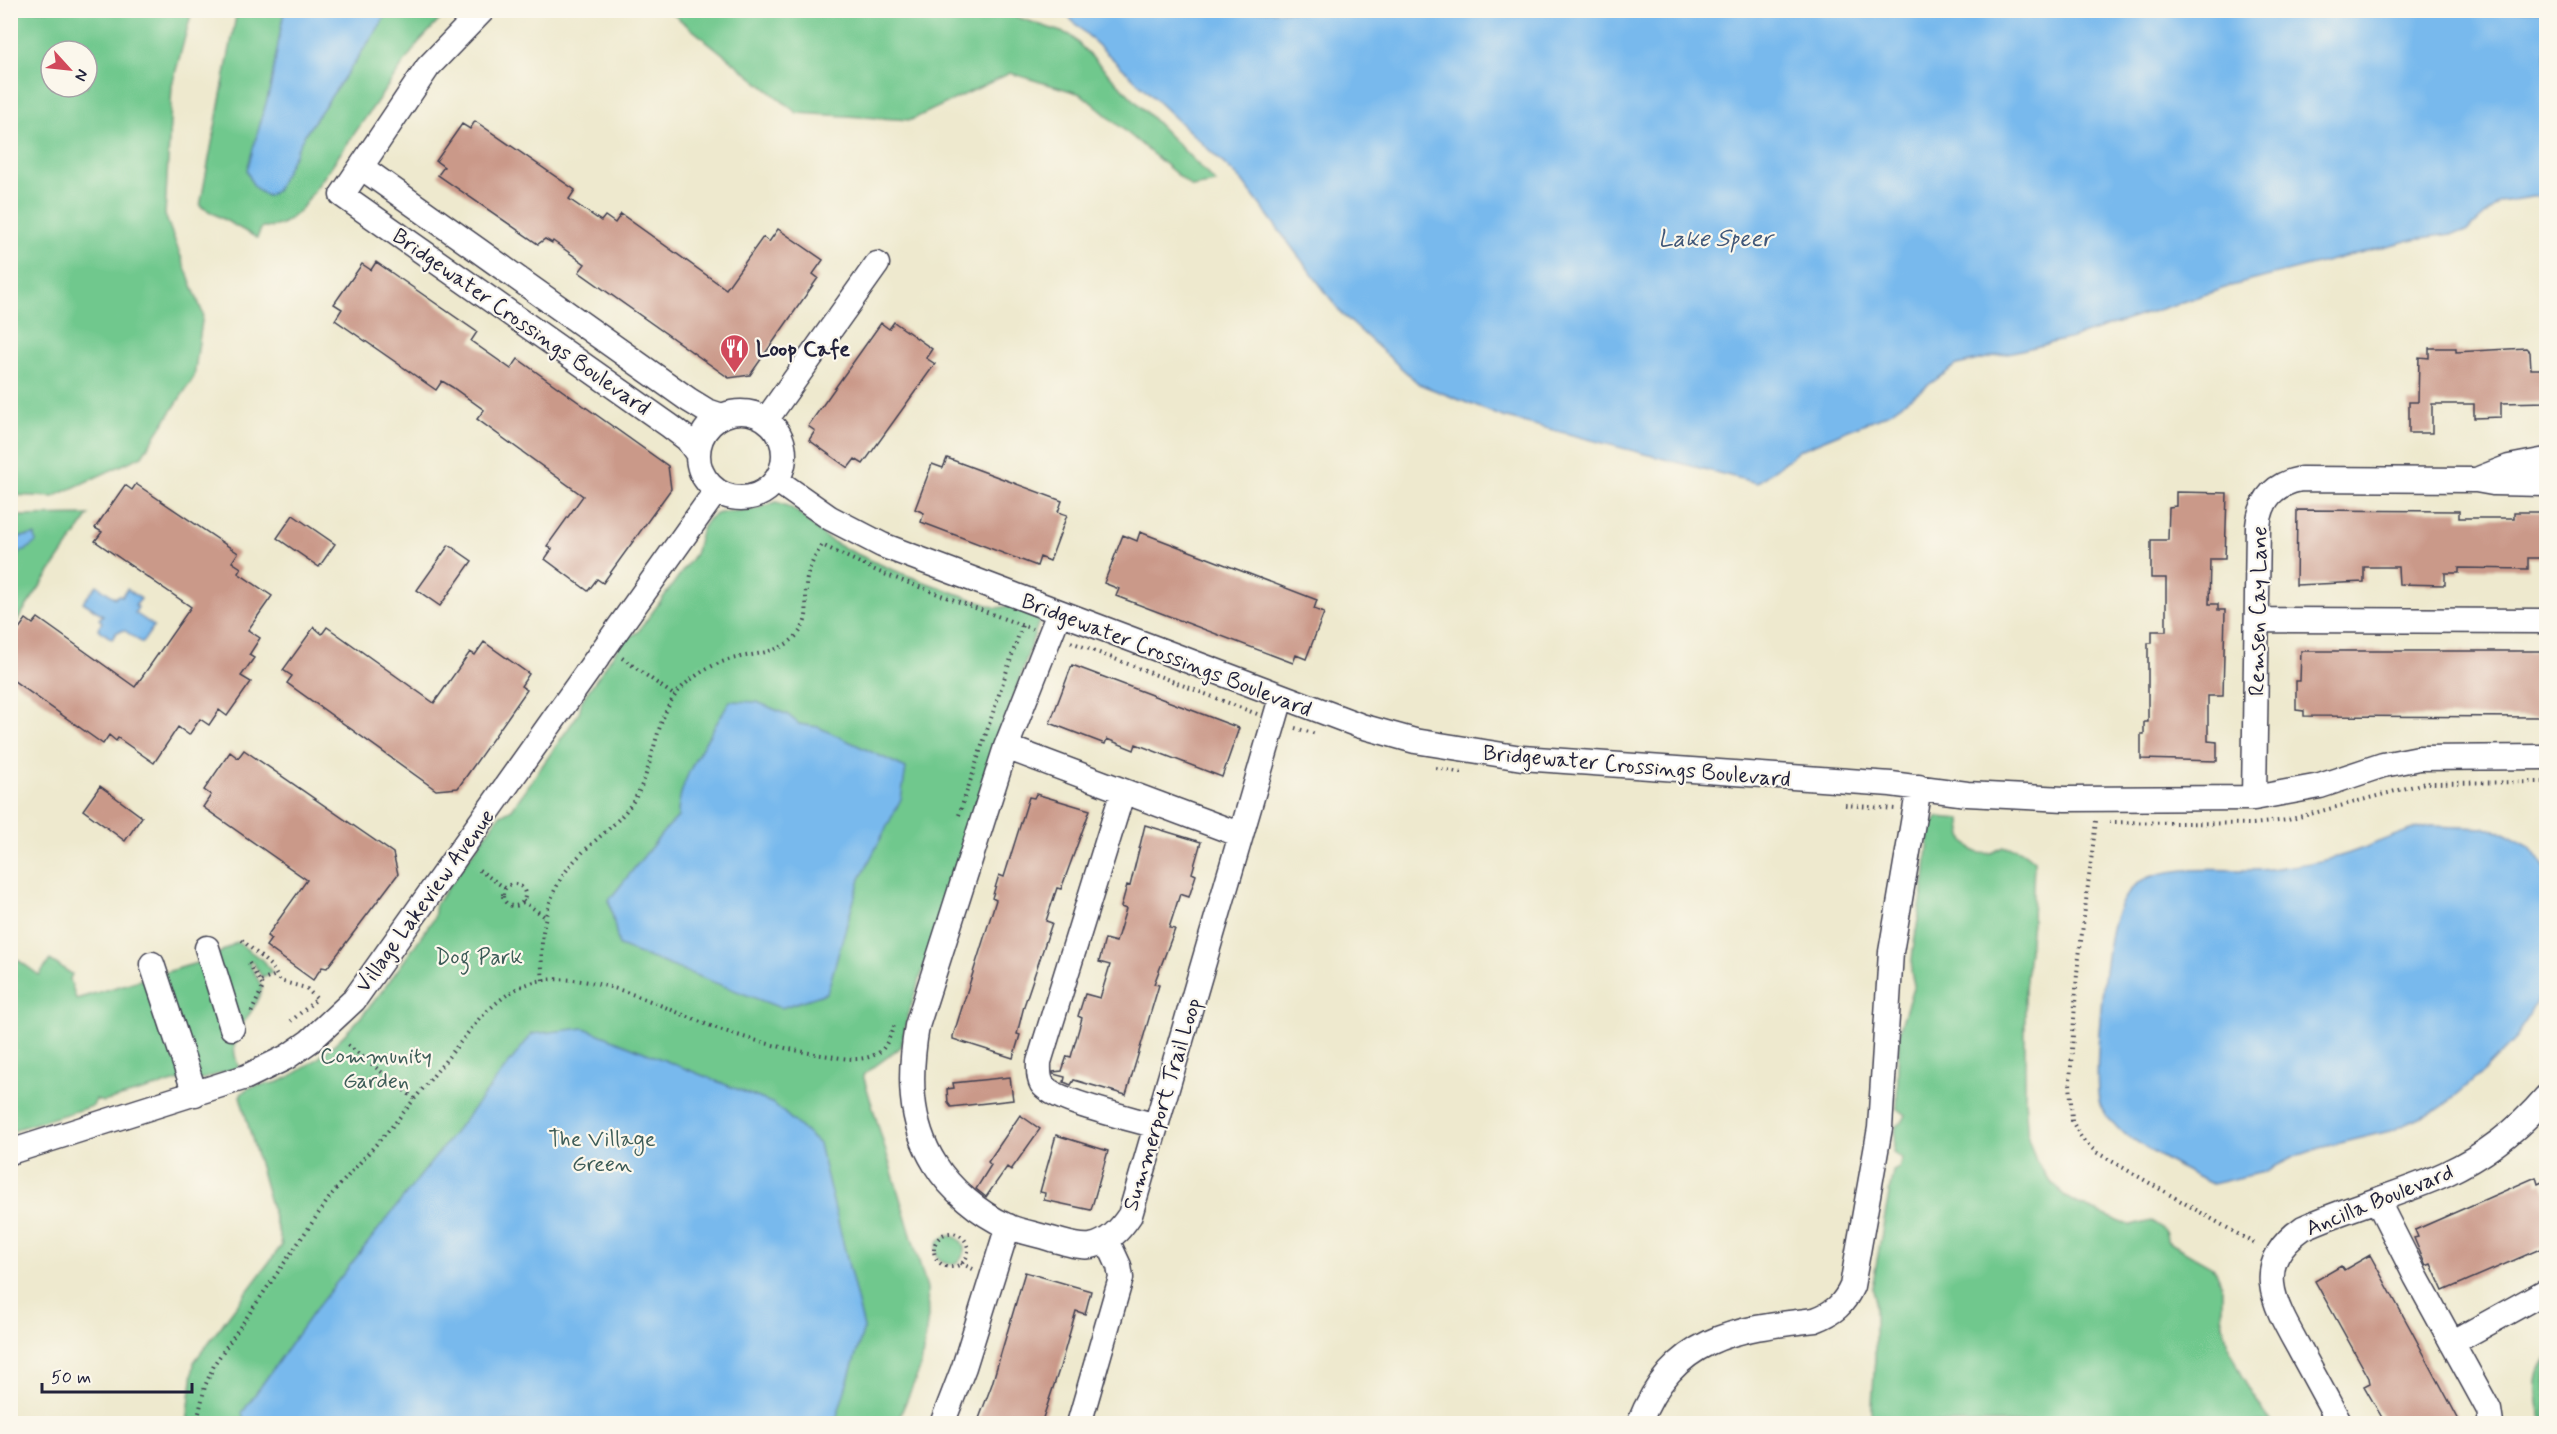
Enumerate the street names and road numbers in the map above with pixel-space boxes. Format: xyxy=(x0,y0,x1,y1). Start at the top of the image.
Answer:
street label: Bridgewater Crossings Boulevard xyxy=(386,223,655,423)
street label: Remsen Cay Lane xyxy=(2244,526,2274,696)
street label: Bridgewater Crossings Boulevard xyxy=(1017,587,1315,725)
street label: Bridgewater Crossings Boulevard xyxy=(1482,740,1792,795)
street label: Village Lakeview Avenue xyxy=(350,804,502,999)
street label: Summerport Trail Loop xyxy=(1117,995,1209,1214)
street label: Ancilla Boulevard xyxy=(2302,1159,2458,1243)

